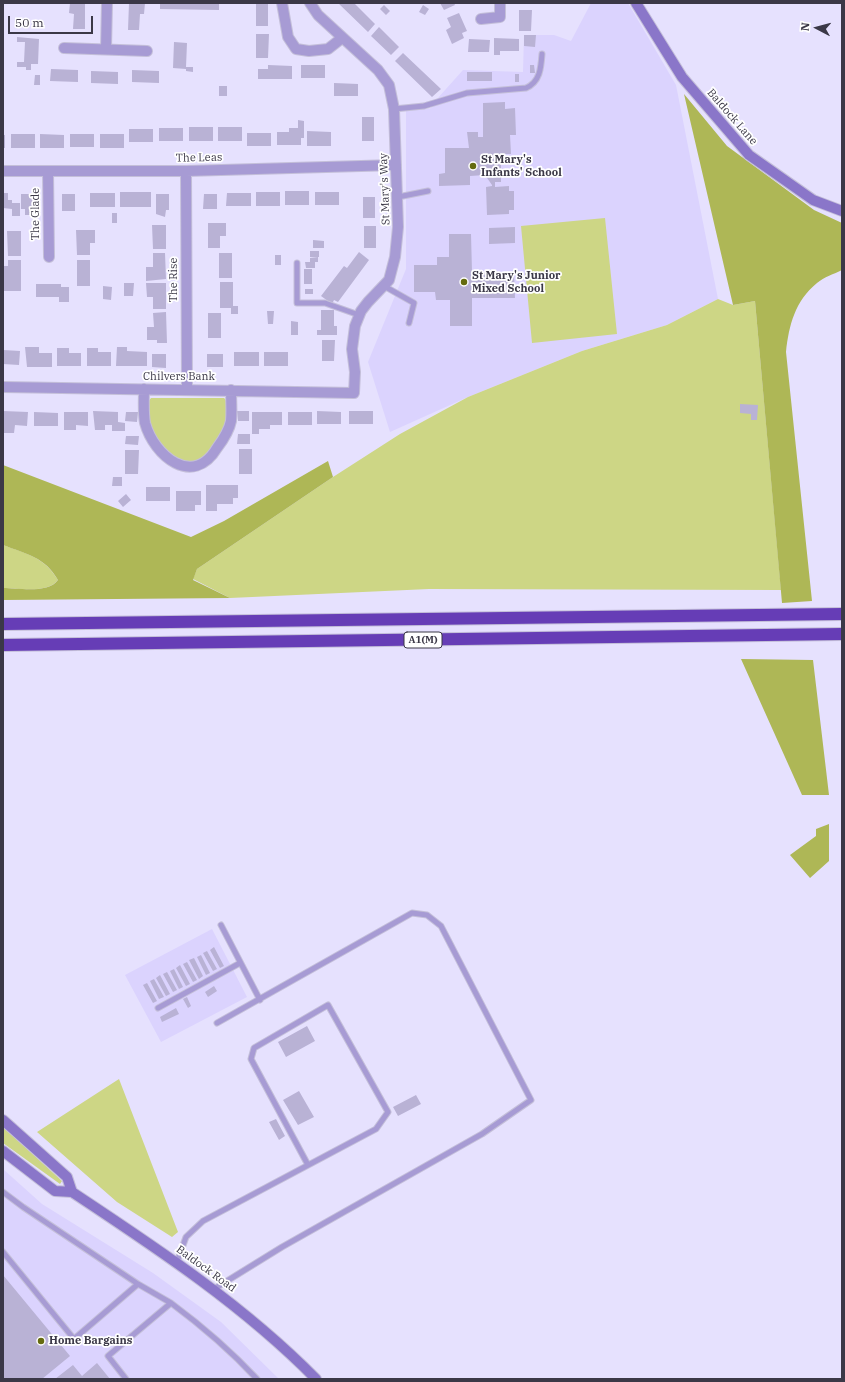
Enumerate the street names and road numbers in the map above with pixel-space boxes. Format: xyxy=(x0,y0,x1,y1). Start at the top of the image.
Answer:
street label: Baldock Lane xyxy=(704,86,760,148)
street label: The Leas xyxy=(176,151,222,165)
street label: St Mary's Way xyxy=(377,153,393,225)
street label: The Glade xyxy=(29,188,43,240)
street label: The Rise xyxy=(167,258,181,302)
street label: Chilvers Bank xyxy=(143,370,215,384)
road number: A1(M) xyxy=(404,632,442,648)
street label: Baldock Road xyxy=(174,1243,238,1295)

